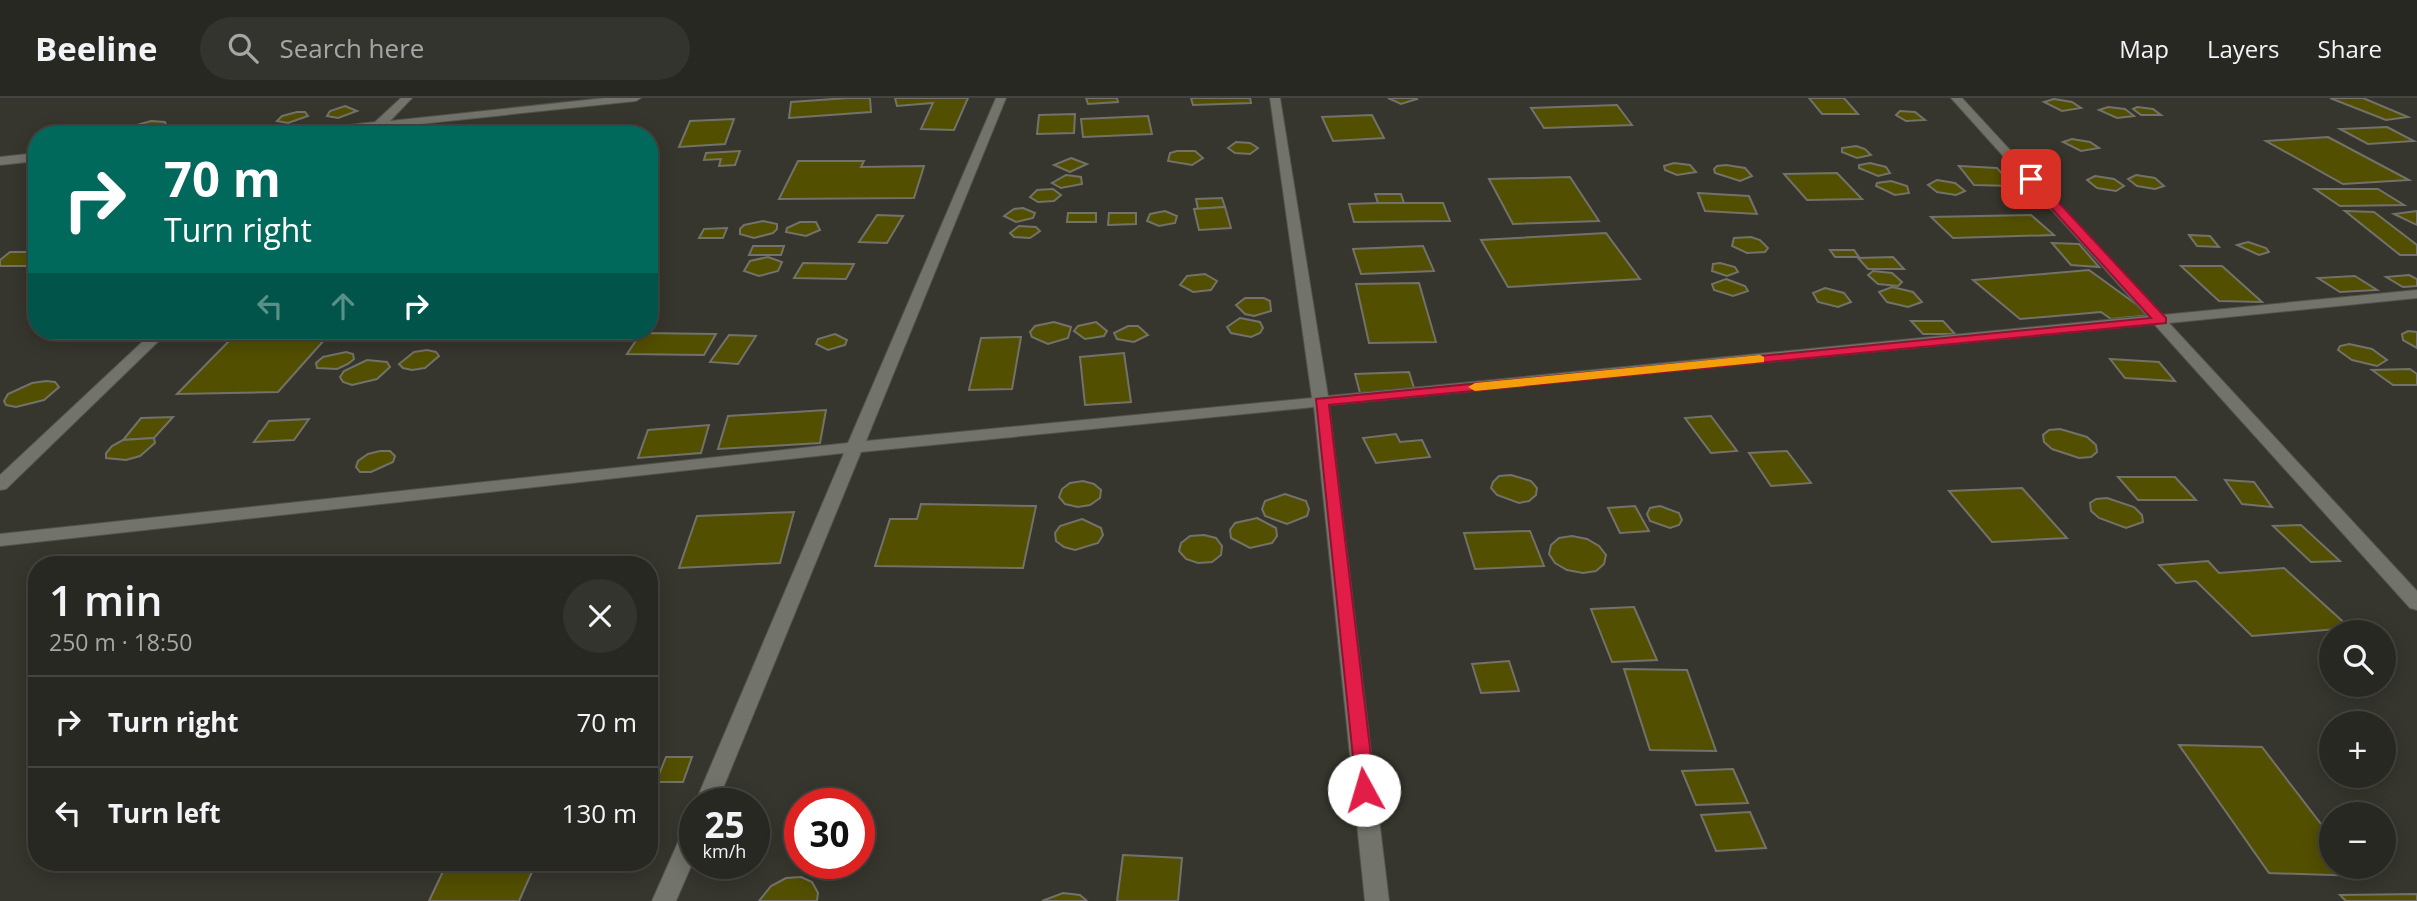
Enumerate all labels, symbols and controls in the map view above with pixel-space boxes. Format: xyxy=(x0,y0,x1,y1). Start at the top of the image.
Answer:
search box xyxy=(200,17,690,80)
text: Beeline xyxy=(35,26,158,71)
icon: search xyxy=(224,29,262,67)
text: Search here xyxy=(280,30,424,66)
text: Map xyxy=(2119,32,2169,65)
text: Layers xyxy=(2207,32,2280,65)
text: Share xyxy=(2318,32,2382,65)
text: 70 m xyxy=(164,145,281,211)
pin xyxy=(2001,149,2061,209)
icon: right xyxy=(49,154,140,245)
icon: arrive xyxy=(2012,160,2050,198)
text: Turn right xyxy=(164,208,312,251)
icon: left xyxy=(251,287,289,325)
icon: ahead xyxy=(324,287,362,325)
icon: right xyxy=(397,287,435,325)
text: 1 min xyxy=(49,571,162,628)
button: close xyxy=(563,579,637,653)
map controls xyxy=(2319,620,2396,879)
button: search xyxy=(2319,620,2396,697)
text: 250 m · 18:50 xyxy=(49,626,192,658)
icon: right xyxy=(49,703,87,741)
text: Turn right xyxy=(108,704,239,740)
text: 70 m xyxy=(576,704,637,740)
button: + xyxy=(2319,711,2396,788)
position arrow xyxy=(1327,753,1401,827)
speed limit sign: 30 xyxy=(784,788,875,879)
icon: left xyxy=(49,794,87,832)
text: Turn left xyxy=(108,795,220,831)
text: 130 m xyxy=(562,795,637,831)
text: 25 xyxy=(704,801,745,848)
button: − xyxy=(2319,802,2396,879)
text: km/h xyxy=(703,839,746,863)

